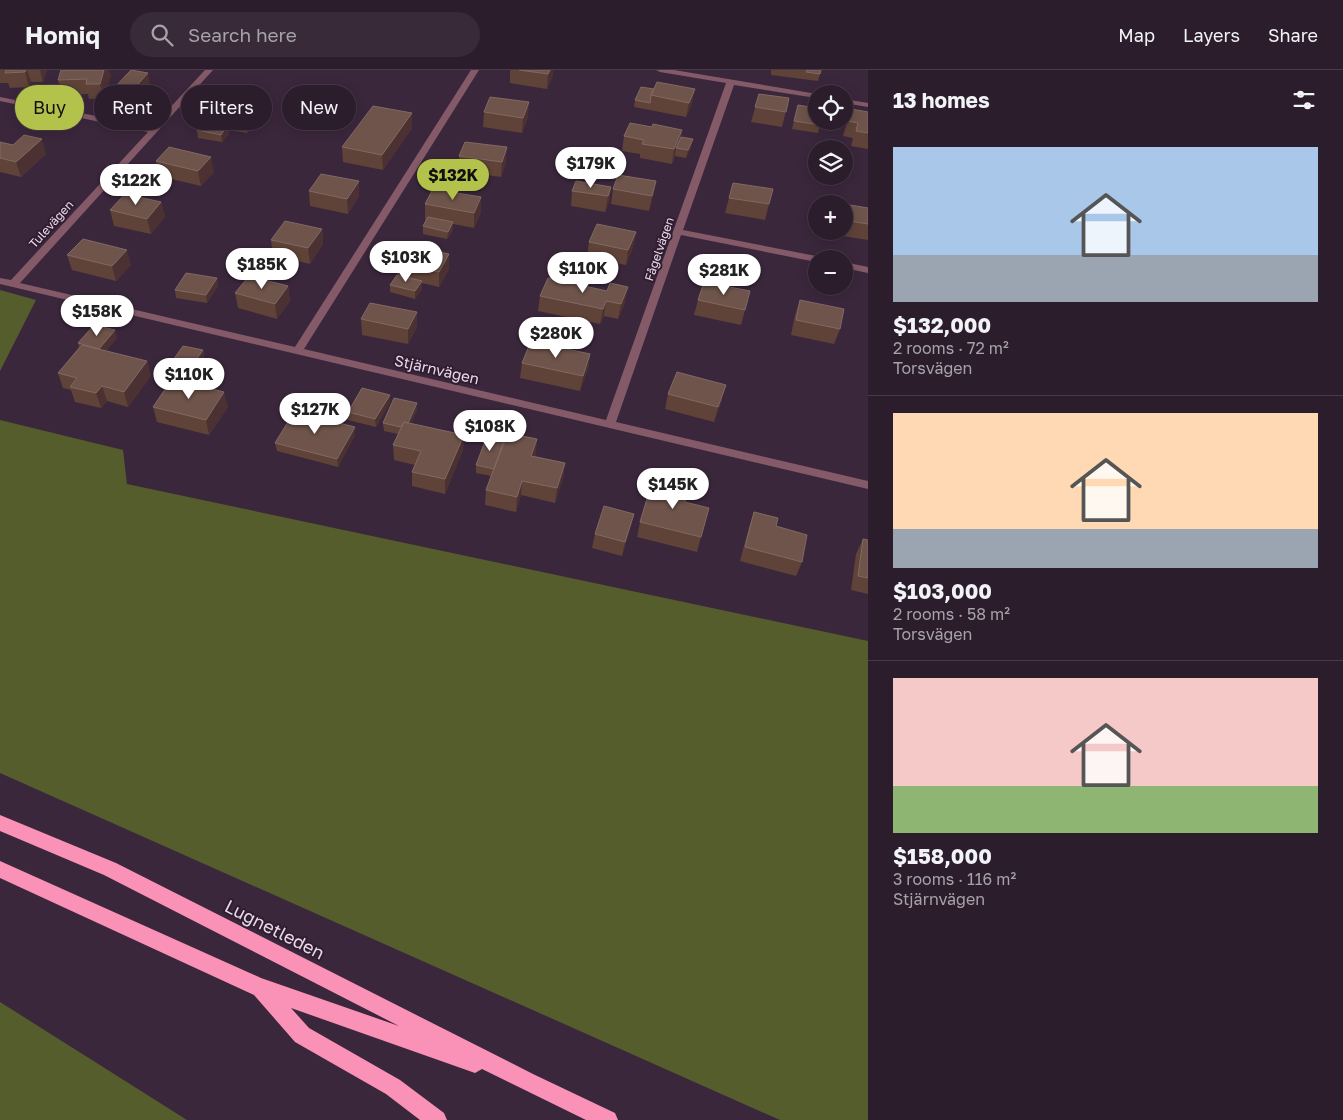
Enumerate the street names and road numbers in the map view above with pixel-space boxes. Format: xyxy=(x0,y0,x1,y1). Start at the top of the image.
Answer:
street label: Tulevägen xyxy=(26,197,76,251)
street label: Fågelvägen xyxy=(641,215,677,283)
street label: Stjärnvägen xyxy=(393,351,481,387)
street label: Lugnetleden xyxy=(221,894,329,964)

